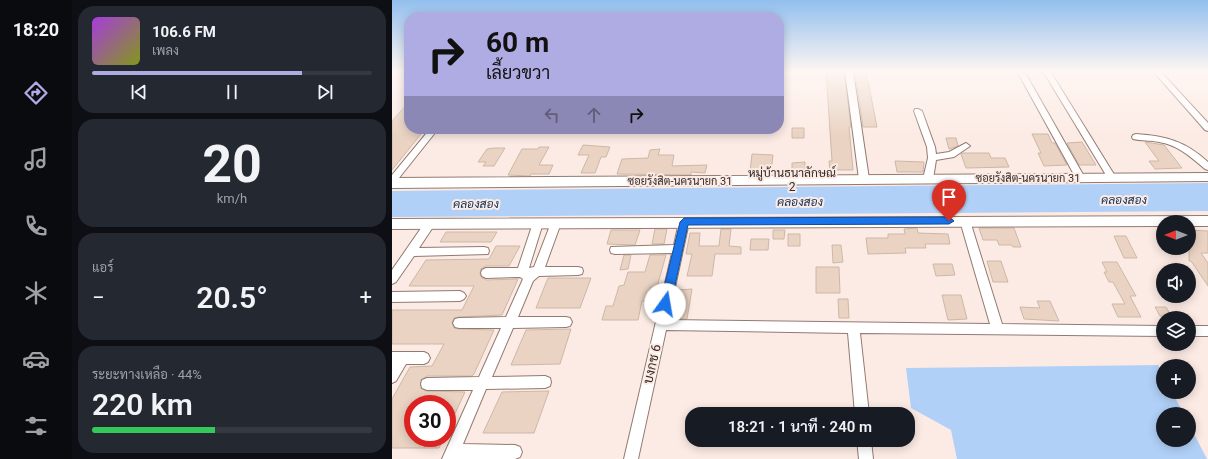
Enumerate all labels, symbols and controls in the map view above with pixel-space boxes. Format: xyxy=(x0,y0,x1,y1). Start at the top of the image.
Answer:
text: 18:20 xyxy=(13,19,59,40)
text: 106.6 FM xyxy=(152,23,216,41)
text: 60 m xyxy=(486,26,549,59)
icon: right xyxy=(420,28,472,80)
text: เพลง xyxy=(152,43,179,58)
text: เลี้ยวขวา xyxy=(486,62,550,83)
icon: directions xyxy=(22,79,50,107)
icon: previous xyxy=(128,81,150,103)
icon: pause xyxy=(221,81,243,103)
icon: next xyxy=(314,81,336,103)
icon: left xyxy=(541,104,563,126)
icon: ahead xyxy=(583,104,605,126)
icon: right xyxy=(625,104,647,126)
text: 20 xyxy=(202,134,262,195)
icon: music xyxy=(22,145,50,173)
district label: หมู่บ้านธนาลักษณ์ 2 xyxy=(748,165,836,194)
street label: ซอยรังสิต-นครนายก 31 xyxy=(976,171,1080,185)
street label: ซอยรังสิต-นครนายก 31 xyxy=(628,174,732,188)
pin xyxy=(932,180,966,221)
icon: arrive xyxy=(938,186,960,208)
text: km/h xyxy=(217,191,247,206)
water label: คลองสอง xyxy=(1101,193,1148,207)
water label: คลองสอง xyxy=(777,195,824,209)
water label: คลองสอง xyxy=(453,197,500,211)
icon: phone xyxy=(22,212,50,240)
north arrow xyxy=(1156,215,1196,255)
map controls xyxy=(1156,215,1196,447)
text: แอร์ xyxy=(92,260,113,275)
button: sound xyxy=(1156,263,1196,303)
icon: climate xyxy=(22,279,50,307)
text: 20.5° xyxy=(196,280,268,315)
position arrow xyxy=(644,283,686,325)
text: − xyxy=(92,285,105,310)
text: + xyxy=(360,285,372,310)
button: layers xyxy=(1156,311,1196,351)
street label: บงกช 6 xyxy=(640,343,664,385)
icon: car xyxy=(22,345,50,373)
button: + xyxy=(1156,359,1196,399)
text: ระยะทางเหลือ · 44% xyxy=(92,367,202,382)
text: 220 km xyxy=(92,387,193,422)
speed limit sign: 30 xyxy=(404,395,456,447)
button: − xyxy=(1156,407,1196,447)
icon: filters xyxy=(22,412,50,440)
text: 18:21 · 1 นาที · 240 m xyxy=(728,418,872,436)

